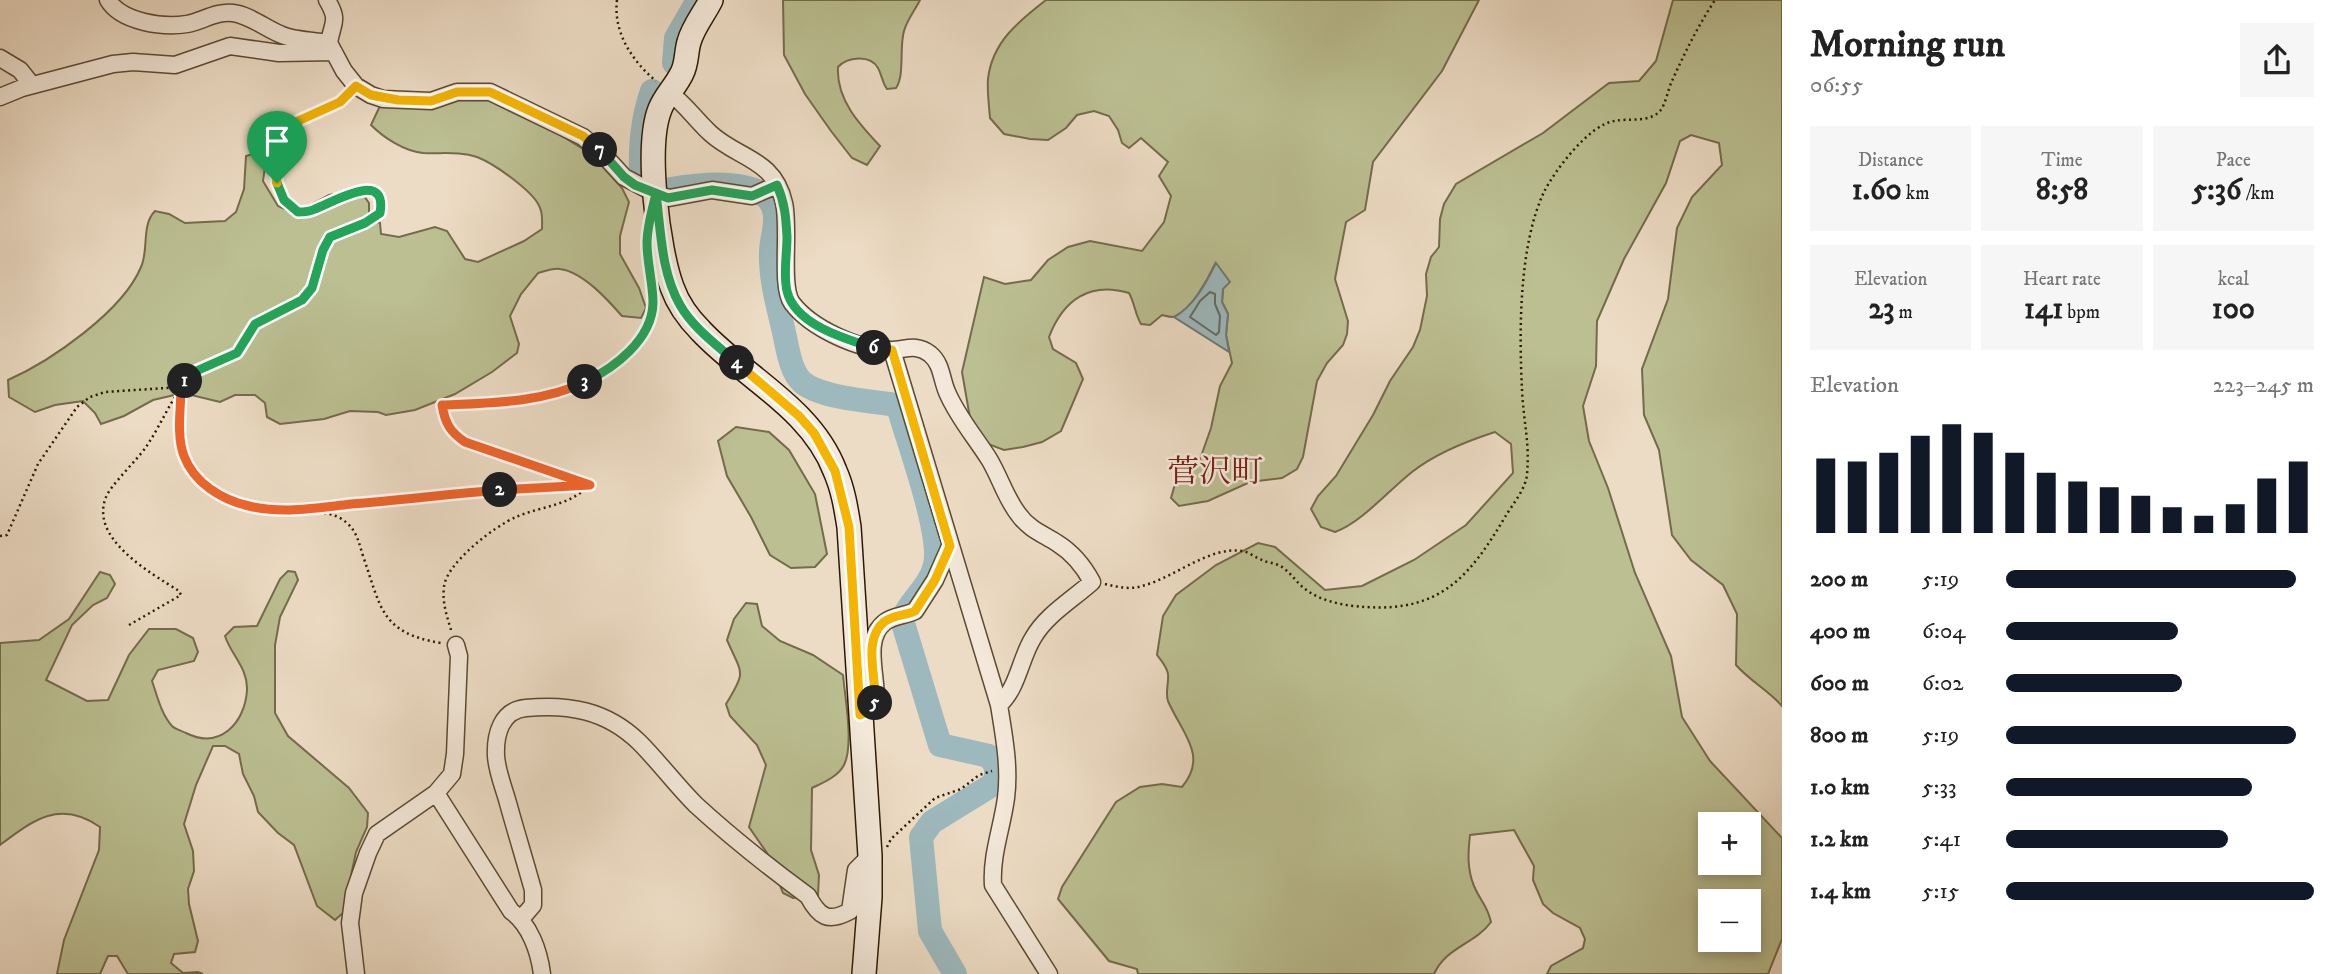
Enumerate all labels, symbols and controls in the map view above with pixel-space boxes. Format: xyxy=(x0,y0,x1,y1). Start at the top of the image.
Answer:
text: Morning run xyxy=(1810,21,2005,69)
button: share xyxy=(2240,23,2314,97)
text: 06:55 xyxy=(1810,71,1863,100)
pin xyxy=(247,111,307,183)
icon: arrive xyxy=(258,122,296,160)
pin: 7 xyxy=(582,132,618,168)
text: 7 xyxy=(594,138,605,161)
text: Distance xyxy=(1858,149,1923,172)
text: Time xyxy=(2041,149,2083,172)
text: Pace xyxy=(2216,149,2251,172)
text: 1.60 xyxy=(1852,172,1902,209)
text: 8:58 xyxy=(2036,172,2088,209)
text: 5:36 xyxy=(2192,172,2242,209)
text: km xyxy=(1902,182,1930,205)
text: /km xyxy=(2242,182,2275,205)
text: Elevation xyxy=(1854,268,1927,291)
text: Heart rate xyxy=(2023,268,2101,291)
text: kcal xyxy=(2218,268,2249,291)
text: 23 xyxy=(1869,291,1894,328)
text: 141 xyxy=(2024,291,2063,328)
text: 100 xyxy=(2212,291,2255,328)
text: m xyxy=(1894,301,1913,324)
text: bpm xyxy=(2063,301,2100,324)
pin: 6 xyxy=(856,330,892,366)
text: 6 xyxy=(869,336,878,359)
pin: 4 xyxy=(720,346,754,380)
text: 4 xyxy=(731,351,742,374)
pin: 1 xyxy=(168,364,202,398)
pin: 3 xyxy=(568,364,602,400)
text: 1 xyxy=(181,369,188,392)
text: 3 xyxy=(581,370,588,393)
text: Elevation xyxy=(1810,371,1899,400)
text: 223–245 m xyxy=(2213,371,2314,400)
district label: 菅沢町 xyxy=(1167,453,1263,493)
pin: 2 xyxy=(482,472,518,508)
text: 2 xyxy=(495,478,504,501)
text: 200 m xyxy=(1810,565,1868,594)
text: 5:19 xyxy=(1922,565,1959,594)
text: 400 m xyxy=(1810,617,1870,646)
text: 6:04 xyxy=(1922,617,1966,646)
text: 600 m xyxy=(1810,669,1869,698)
text: 6:02 xyxy=(1922,669,1964,698)
pin: 5 xyxy=(858,686,892,720)
text: 5 xyxy=(870,691,879,714)
text: 800 m xyxy=(1810,721,1868,750)
text: 5:19 xyxy=(1922,721,1959,750)
text: 1.0 km xyxy=(1810,773,1870,802)
text: 5:33 xyxy=(1922,773,1957,802)
map controls xyxy=(1698,812,1761,952)
button: + xyxy=(1698,812,1761,875)
text: 1.2 km xyxy=(1810,825,1869,854)
text: 5:41 xyxy=(1922,825,1961,854)
text: 1.4 km xyxy=(1810,877,1871,906)
text: 5:15 xyxy=(1922,877,1959,906)
button: − xyxy=(1698,889,1761,952)

